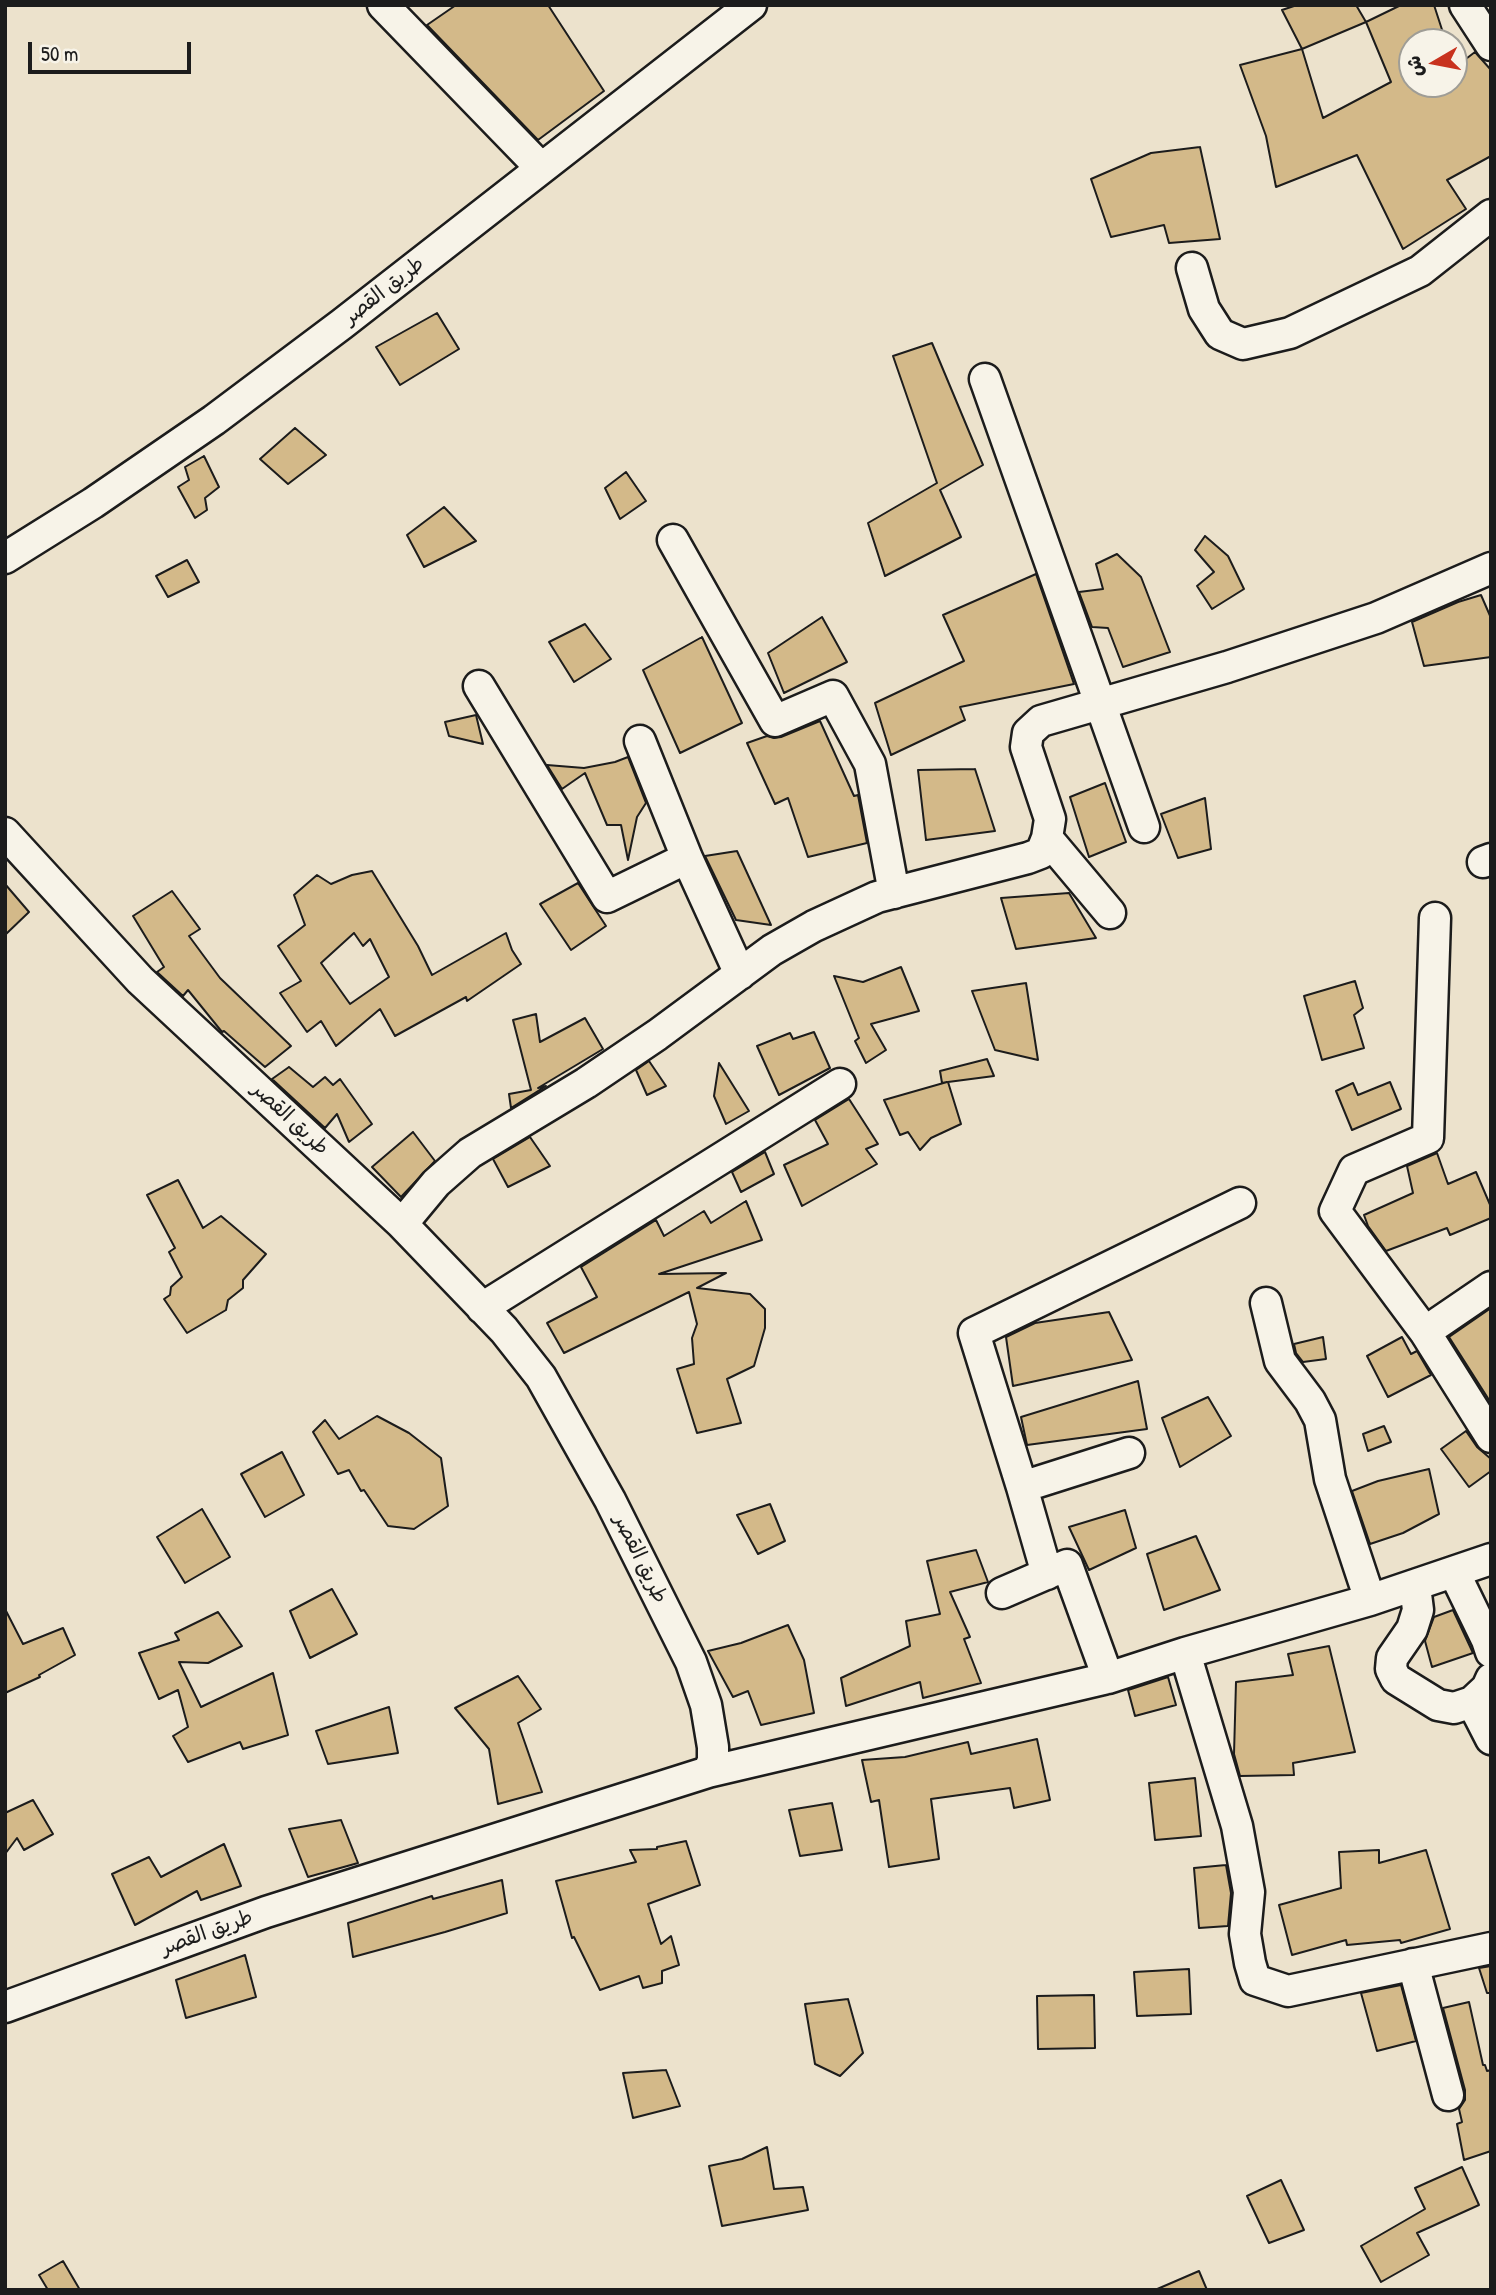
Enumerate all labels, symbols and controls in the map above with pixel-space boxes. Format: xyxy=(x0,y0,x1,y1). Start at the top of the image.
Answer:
scale bar xyxy=(32,28,194,72)
north arrow xyxy=(1398,28,1468,98)
text: 50 m xyxy=(41,39,78,68)
text: ش xyxy=(1400,54,1429,79)
street label: طريق القصر xyxy=(338,252,430,330)
street label: طريق القصر xyxy=(246,1077,334,1161)
street label: طريق القصر xyxy=(608,1510,672,1608)
street label: طريق القصر xyxy=(158,1905,256,1961)

